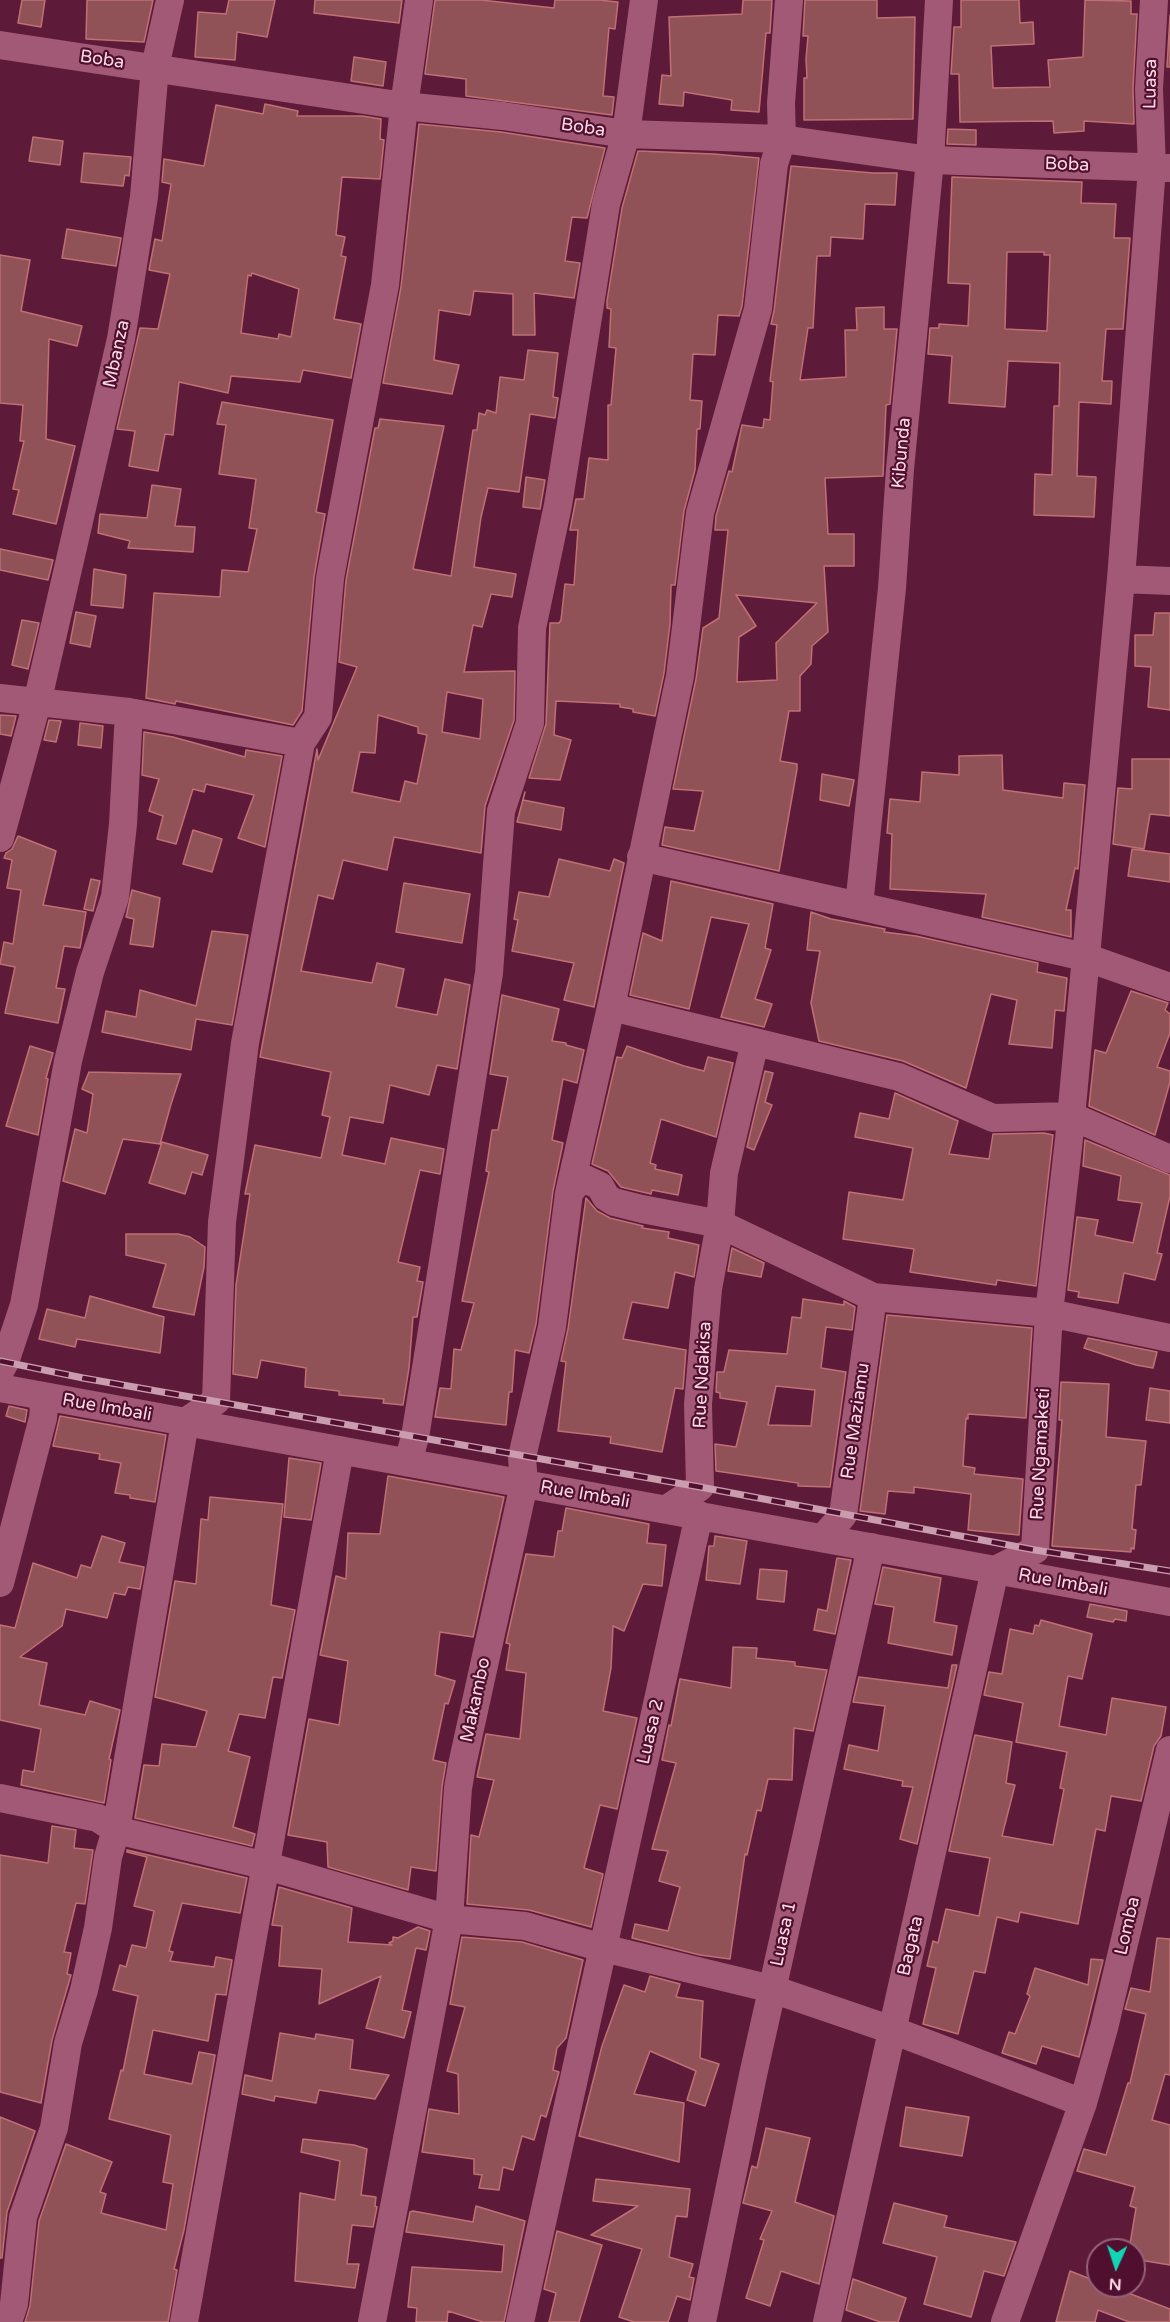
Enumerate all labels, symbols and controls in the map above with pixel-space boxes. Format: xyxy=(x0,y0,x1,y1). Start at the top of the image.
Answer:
street label: Boba xyxy=(78,46,126,74)
street label: Luasa xyxy=(1140,59,1162,109)
street label: Boba xyxy=(559,114,607,142)
street label: Boba xyxy=(1044,153,1090,177)
street label: Mbanza xyxy=(99,318,135,390)
street label: Kibunda xyxy=(888,417,916,489)
street label: Rue Ndakisa xyxy=(689,1321,717,1429)
street label: Rue Maziamu xyxy=(837,1362,875,1480)
street label: Rue Ngamaketi xyxy=(1027,1387,1055,1521)
street label: Rue Imbali xyxy=(61,1390,153,1426)
street label: Rue Imbali xyxy=(539,1477,631,1513)
street label: Rue Imbali xyxy=(1017,1565,1109,1601)
street label: Makambo xyxy=(456,1656,496,1744)
street label: Luasa 2 xyxy=(633,1697,669,1767)
street label: Lomba xyxy=(1111,1895,1145,1957)
street label: Luasa 1 xyxy=(767,1899,801,1969)
street label: Bagata xyxy=(894,1914,928,1978)
north arrow xyxy=(1086,2238,1146,2298)
text: N xyxy=(1108,2274,1122,2294)

